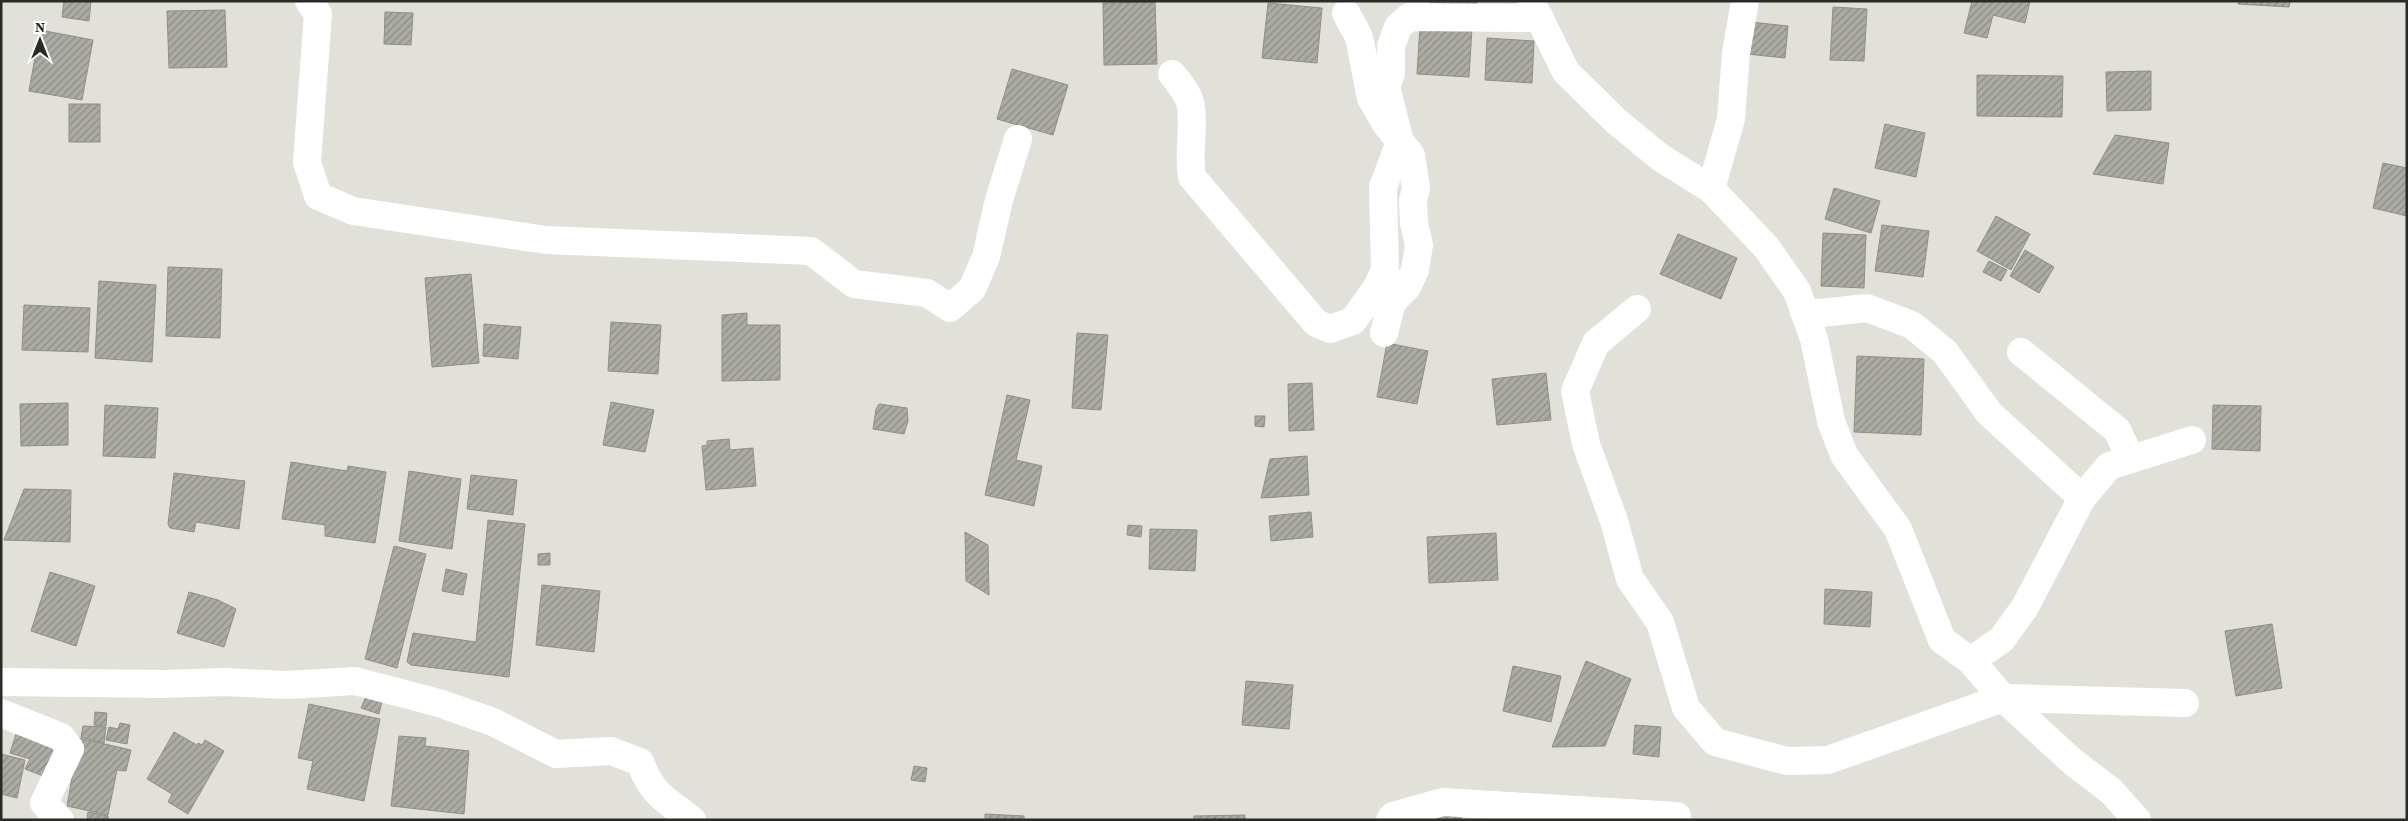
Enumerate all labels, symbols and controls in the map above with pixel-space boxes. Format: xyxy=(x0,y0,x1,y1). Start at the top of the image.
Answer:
north arrow xyxy=(15,15,65,65)
text: N xyxy=(35,17,45,37)

